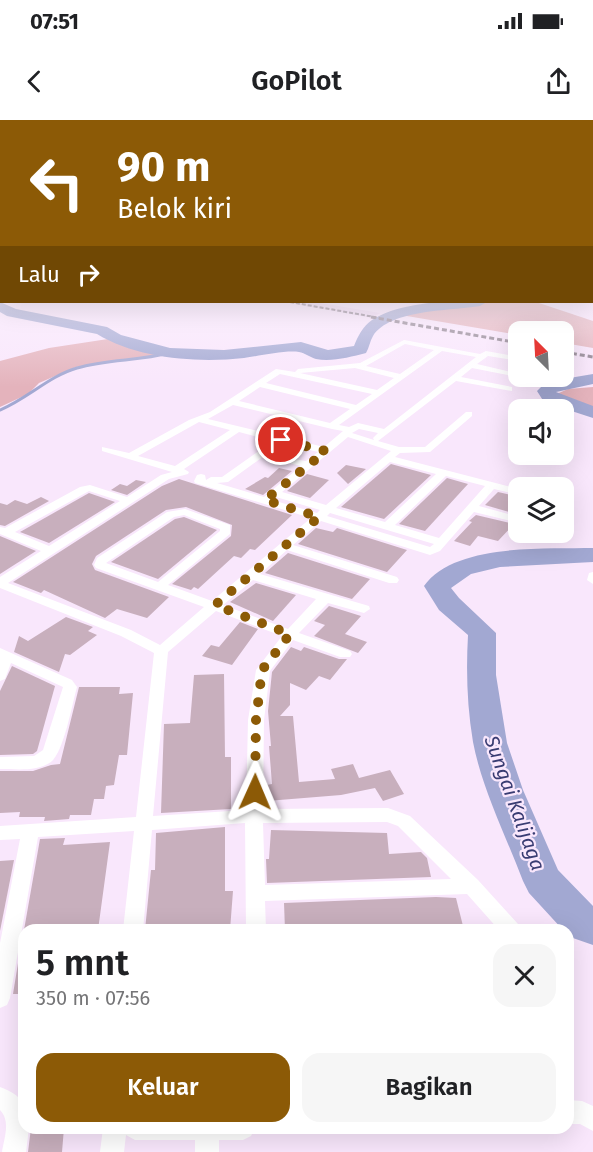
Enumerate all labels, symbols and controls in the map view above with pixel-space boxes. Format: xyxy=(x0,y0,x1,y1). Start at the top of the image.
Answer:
text: 07:51 xyxy=(30,8,79,35)
icon: back xyxy=(18,65,51,98)
text: GoPilot xyxy=(251,65,342,97)
icon: share xyxy=(542,65,575,98)
text: 90 m xyxy=(117,142,211,192)
icon: left xyxy=(18,144,96,222)
text: Belok kiri xyxy=(117,193,232,225)
icon: right xyxy=(72,258,105,291)
text: Lalu xyxy=(18,261,60,288)
north arrow xyxy=(508,321,574,387)
map controls xyxy=(508,321,574,543)
button: sound xyxy=(508,399,574,465)
pin xyxy=(255,414,306,465)
icon: arrive xyxy=(264,423,297,456)
button: layers xyxy=(508,477,574,543)
water label: Sungai Kalijaga xyxy=(479,731,551,874)
position arrow xyxy=(223,760,287,824)
text: 5 mnt xyxy=(36,941,129,985)
button: close xyxy=(493,944,556,1007)
text: 350 m · 07:56 xyxy=(36,986,150,1010)
button: Keluar xyxy=(36,1053,290,1122)
button: Bagikan xyxy=(302,1053,556,1122)

